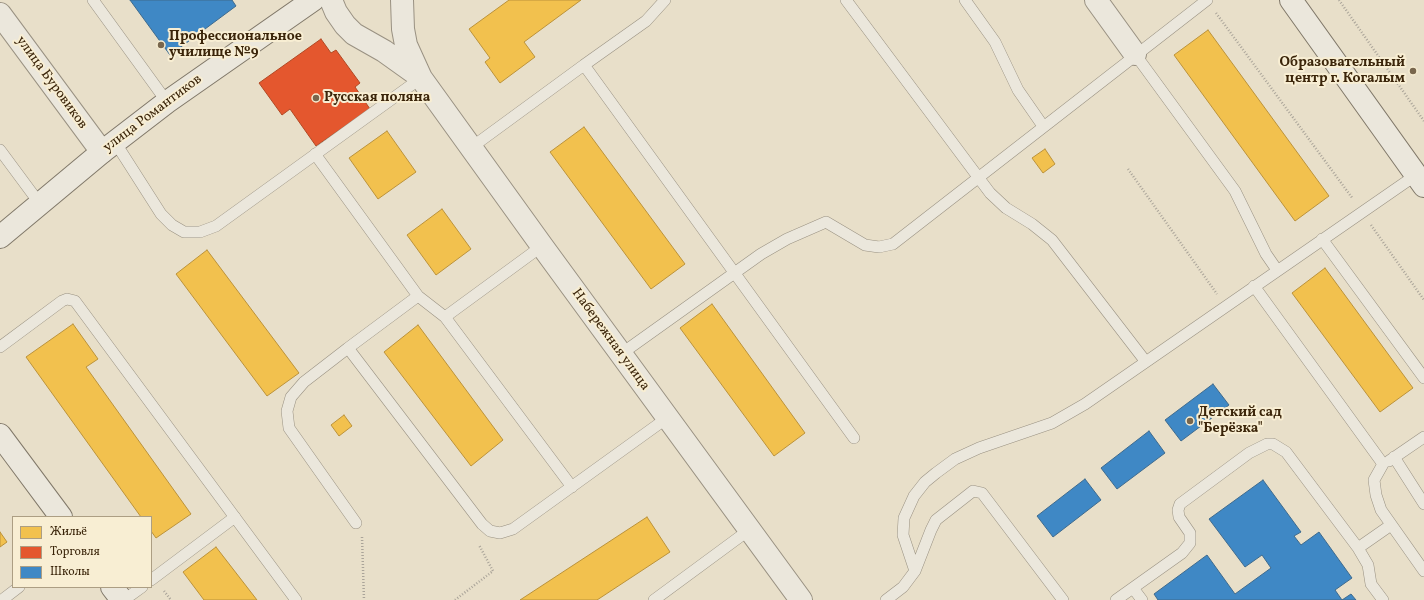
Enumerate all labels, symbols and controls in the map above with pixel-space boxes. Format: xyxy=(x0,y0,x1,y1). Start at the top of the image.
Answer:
place label: Профессиональное училище №9 xyxy=(169,29,302,62)
street label: улица Буровиков xyxy=(12,33,90,133)
marker: Профессиональное училище №9 xyxy=(156,40,166,50)
place label: Образовательный центр г. Когалым xyxy=(1280,55,1405,88)
marker: Образовательный центр г. Когалым xyxy=(1408,66,1418,76)
street label: улица Романтиков xyxy=(100,71,206,157)
place label: Русская поляна xyxy=(324,90,430,106)
marker: Русская поляна xyxy=(311,93,321,103)
street label: Набережная улица xyxy=(567,286,653,394)
place label: Детский сад "Берёзка" xyxy=(1198,405,1282,438)
marker: Детский сад "Берёзка" xyxy=(1185,416,1195,426)
legend xyxy=(12,516,152,588)
text: Жильё xyxy=(50,524,87,540)
text: Торговля xyxy=(50,544,100,560)
text: Школы xyxy=(50,564,90,580)

